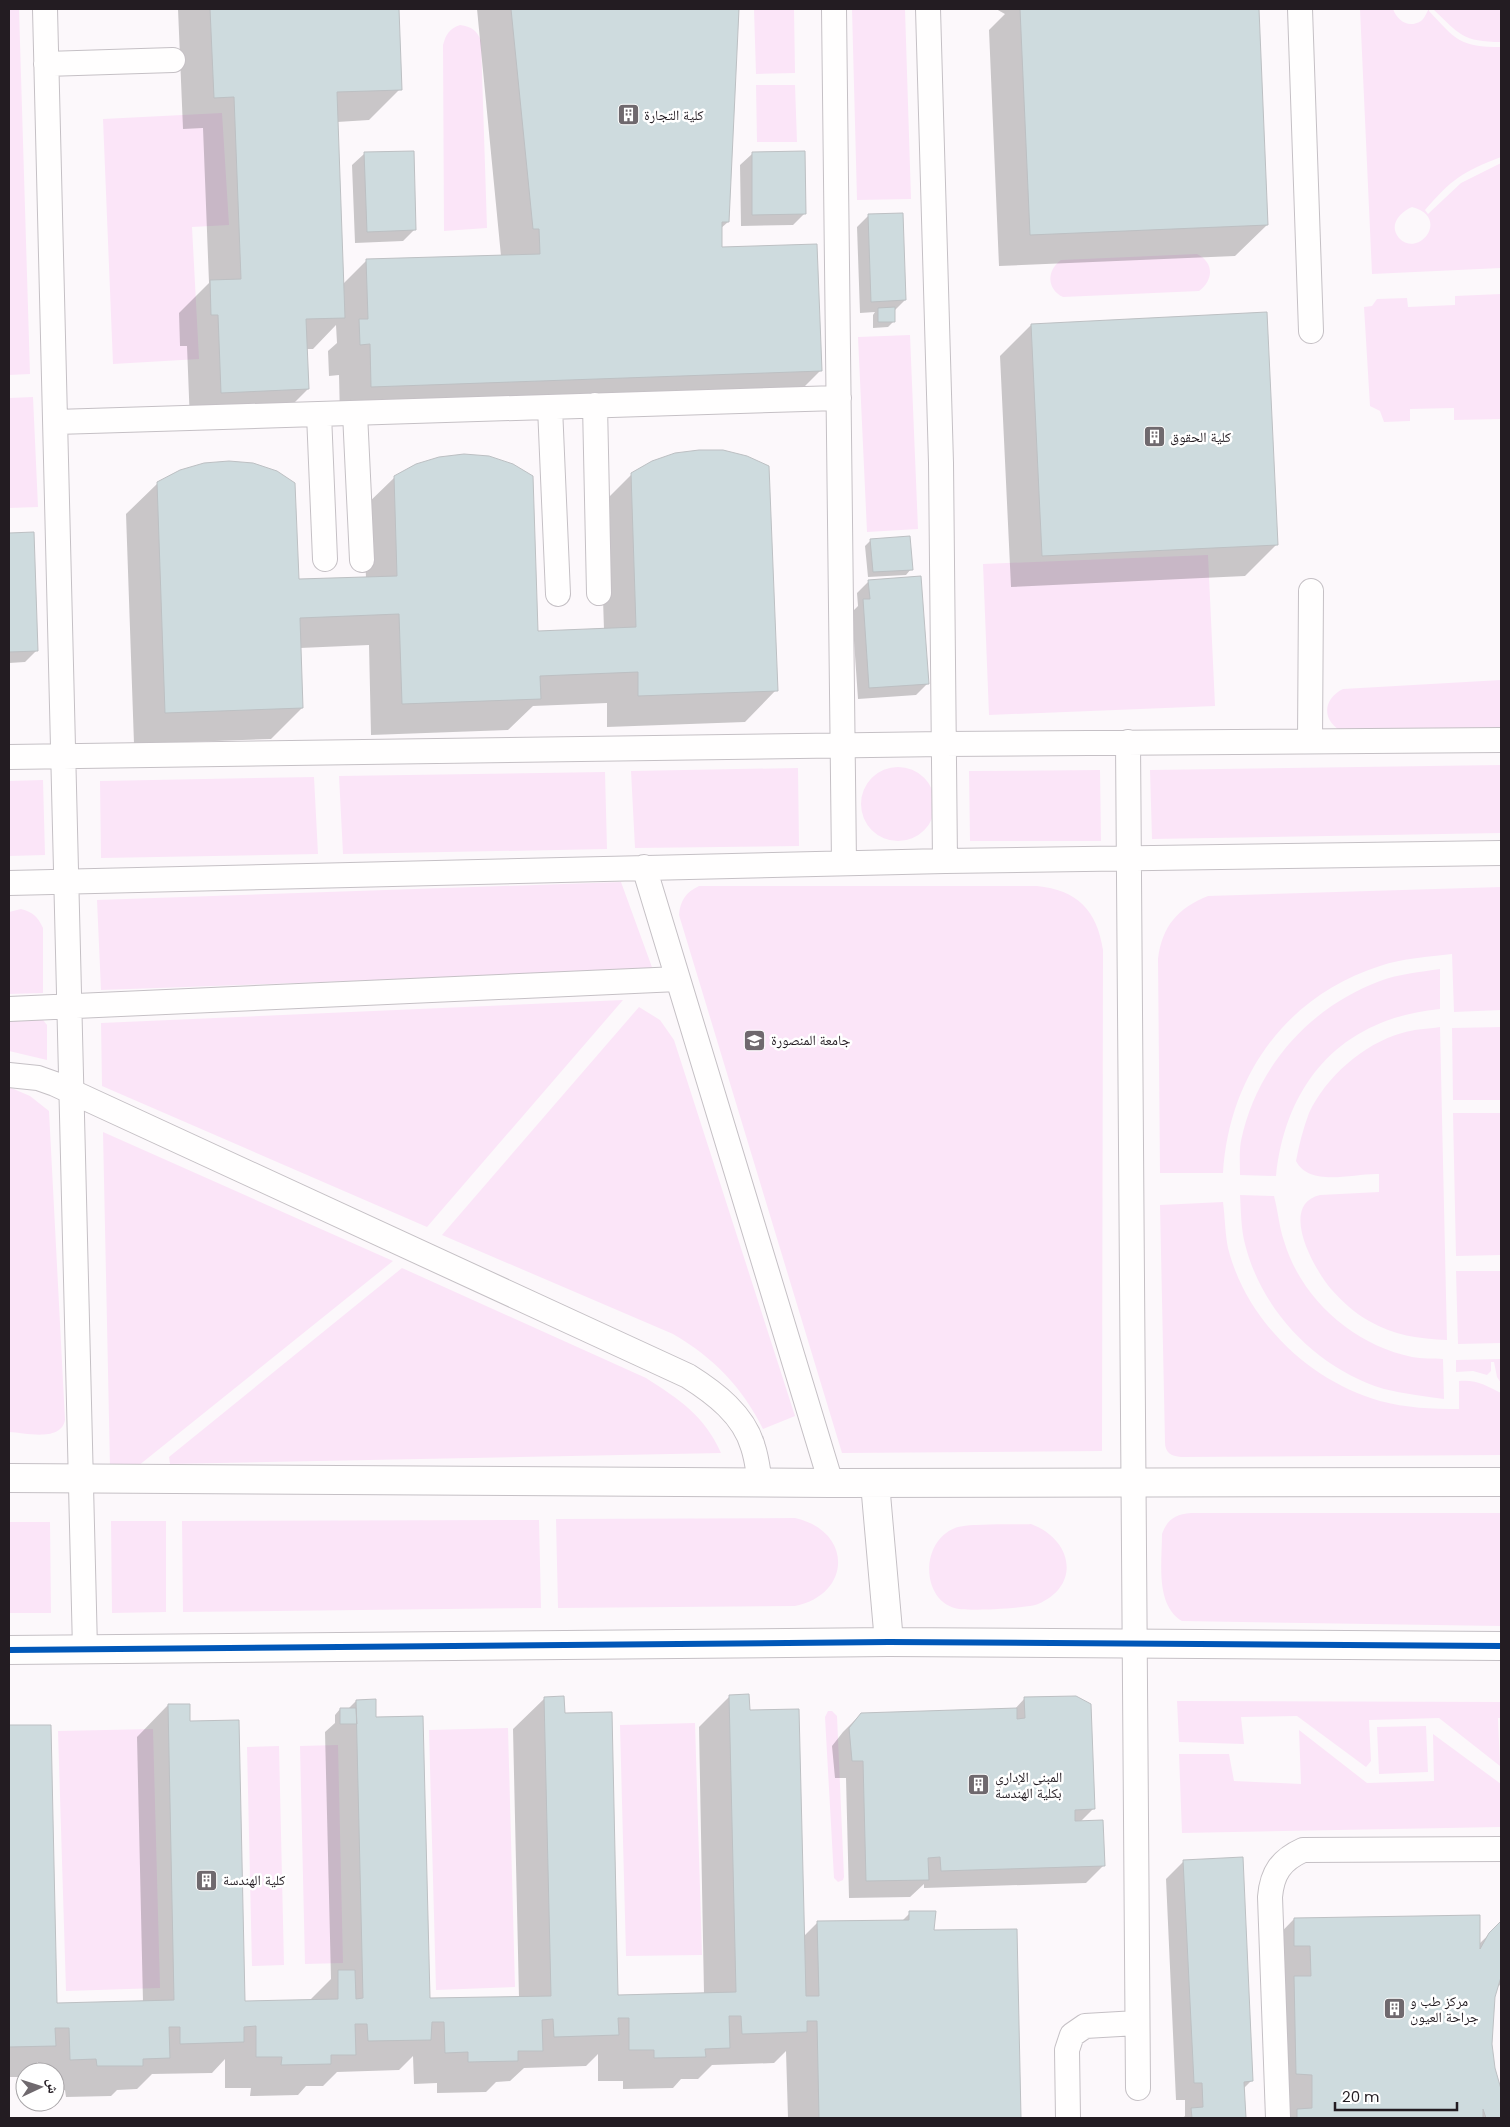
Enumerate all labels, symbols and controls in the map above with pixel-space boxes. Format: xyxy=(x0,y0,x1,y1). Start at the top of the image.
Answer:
building icon: كلية التجارة xyxy=(616,103,640,127)
place label: كلية التجارة xyxy=(644,105,704,125)
building icon: كلية الحقوق xyxy=(1142,425,1166,449)
place label: كلية الحقوق xyxy=(1170,427,1231,447)
school or university icon: جامعة المنصورة xyxy=(743,1028,767,1052)
place label: جامعة المنصورة xyxy=(771,1030,851,1050)
place label: المبنى الإداري بكلية الهندسة xyxy=(995,1767,1062,1803)
building icon: المبنى الإداري بكلية الهندسة xyxy=(967,1773,991,1797)
building icon: كلية الهندسة xyxy=(195,1868,219,1892)
place label: كلية الهندسة xyxy=(223,1870,285,1890)
place label: مركز طب و جراحة العيون xyxy=(1410,1991,1479,2027)
building icon: مركز طب و جراحة العيون xyxy=(1382,1997,1406,2021)
north arrow xyxy=(15,2062,65,2112)
text: ش xyxy=(42,2078,63,2094)
scale bar xyxy=(1335,2080,1458,2112)
text: 20 m xyxy=(1342,2086,1380,2107)

